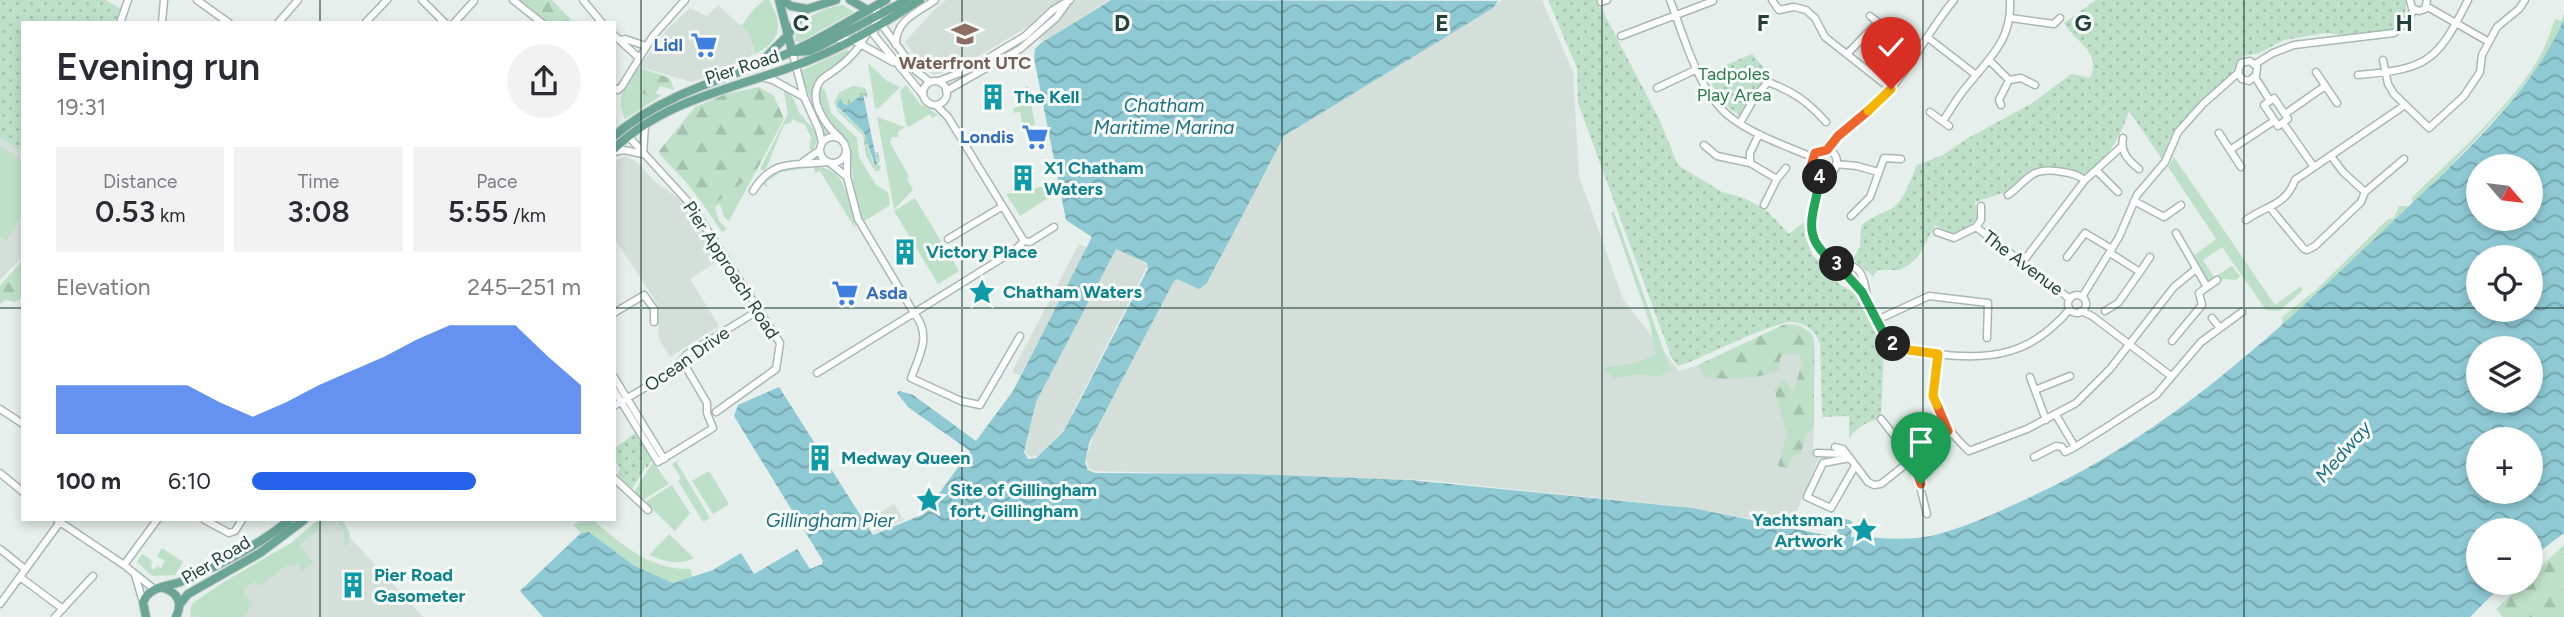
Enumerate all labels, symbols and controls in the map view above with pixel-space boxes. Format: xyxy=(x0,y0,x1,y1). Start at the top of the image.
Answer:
text: C xyxy=(793,9,810,37)
text: D xyxy=(1114,9,1130,37)
text: E xyxy=(1435,9,1449,37)
text: F xyxy=(1757,9,1770,37)
text: G xyxy=(2074,9,2092,37)
text: H xyxy=(2395,9,2413,37)
pin xyxy=(1861,17,1921,89)
school or university icon: Waterfront UTC xyxy=(950,19,980,49)
icon: check xyxy=(1872,28,1910,66)
supermarket icon: Lidl xyxy=(689,30,719,60)
place label: Lidl xyxy=(653,34,683,56)
text: Evening run xyxy=(56,44,260,90)
button: share xyxy=(507,44,581,118)
street label: Pier Road xyxy=(702,45,782,89)
place label: Waterfront UTC xyxy=(899,52,1031,74)
park label: Tadpoles Play Area xyxy=(1697,63,1771,106)
building icon: The Kell xyxy=(978,82,1008,112)
place label: The Kell xyxy=(1014,86,1079,108)
text: 19:31 xyxy=(56,93,106,121)
water label: Chatham Maritime Marina xyxy=(1094,94,1235,139)
supermarket icon: Londis xyxy=(1020,122,1050,152)
place label: Londis xyxy=(960,126,1015,148)
north arrow xyxy=(2466,154,2543,231)
map controls xyxy=(2466,154,2543,595)
place label: X1 Chatham Waters xyxy=(1044,157,1144,200)
pin: 4 xyxy=(1802,160,1838,194)
building icon: X1 Chatham Waters xyxy=(1008,163,1038,193)
text: 4 xyxy=(1813,165,1826,188)
text: Distance xyxy=(103,170,177,193)
text: Time xyxy=(298,170,339,193)
text: Pace xyxy=(476,170,517,193)
text: 0.53 xyxy=(95,193,155,230)
text: 3:08 xyxy=(287,193,350,230)
text: 5:55 xyxy=(448,193,508,230)
street label: Pier Approach Road xyxy=(678,197,784,343)
text: km xyxy=(155,204,185,227)
text: /km xyxy=(508,204,546,227)
street label: The Avenue xyxy=(1978,226,2068,301)
building icon: Victory Place xyxy=(890,237,920,267)
place label: Victory Place xyxy=(926,241,1037,263)
button: locate xyxy=(2466,245,2543,322)
pin: 3 xyxy=(1820,246,1854,282)
text: 3 xyxy=(1831,252,1842,275)
text: Elevation xyxy=(56,273,151,301)
text: 245–251 m xyxy=(467,273,581,301)
place icon: Chatham Waters xyxy=(967,277,997,307)
supermarket icon: Asda xyxy=(830,278,860,308)
place label: Chatham Waters xyxy=(1003,281,1142,303)
place label: Asda xyxy=(866,282,908,304)
street label: Ocean Drive xyxy=(640,322,734,396)
pin: 2 xyxy=(1876,326,1910,362)
text: 2 xyxy=(1887,332,1898,355)
button: layers xyxy=(2466,336,2543,413)
pin xyxy=(1891,412,1951,484)
water label: Medway xyxy=(2310,416,2376,487)
icon: arrive xyxy=(1902,423,1940,461)
button: + xyxy=(2466,427,2543,504)
building icon: Medway Queen xyxy=(805,443,835,473)
place label: Medway Queen xyxy=(841,447,970,469)
text: 100 m xyxy=(56,467,121,495)
text: 6:10 xyxy=(168,467,211,495)
place label: Site of Gillingham fort, Gillingham xyxy=(950,479,1097,522)
place icon: Site of Gillingham fort, Gillingham xyxy=(914,485,944,515)
water label: Gillingham Pier xyxy=(766,509,895,532)
place label: Yachtsman Artwork xyxy=(1752,509,1843,552)
place icon: Yachtsman Artwork xyxy=(1849,515,1879,545)
button: − xyxy=(2466,518,2543,595)
street label: Pier Road xyxy=(178,531,254,589)
place label: Pier Road Gasometer xyxy=(374,564,466,607)
building icon: Pier Road Gasometer xyxy=(338,570,368,600)

